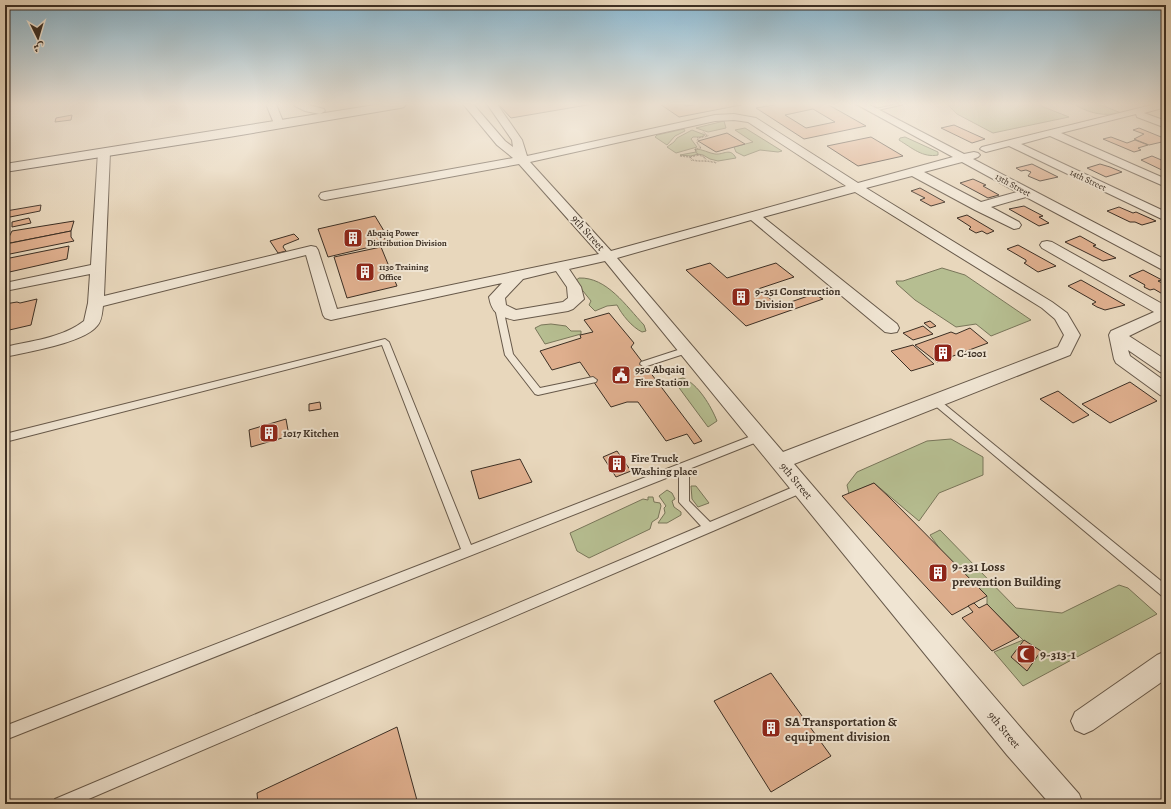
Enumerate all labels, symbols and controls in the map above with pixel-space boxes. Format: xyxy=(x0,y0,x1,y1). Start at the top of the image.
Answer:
north arrow xyxy=(18,18,58,58)
text: ش xyxy=(33,40,45,55)
street label: 14th Street xyxy=(1068,166,1108,194)
street label: 13th Street xyxy=(993,171,1033,199)
street label: 9th Street xyxy=(568,212,608,255)
building icon: Abqaiq Power Distribution Division xyxy=(342,227,364,249)
place label: Abqaiq Power Distribution Division xyxy=(366,227,447,249)
building icon: 1130 Training Office xyxy=(354,261,376,283)
place label: 1130 Training Office xyxy=(379,261,429,283)
place label: 9-251 Construction Division xyxy=(755,284,840,312)
building icon: 9-251 Construction Division xyxy=(730,286,752,308)
building icon: C-1001 xyxy=(932,342,954,364)
place label: C-1001 xyxy=(957,346,986,361)
place label: 950 Abqaiq Fire Station xyxy=(635,362,689,390)
public building icon: 950 Abqaiq Fire Station xyxy=(610,364,632,386)
building icon: 1017 Kitchen xyxy=(258,422,280,444)
place label: 1017 Kitchen xyxy=(283,426,339,441)
place label: Fire Truck Washing place xyxy=(630,451,697,479)
building icon: Fire Truck Washing place xyxy=(606,453,628,475)
street label: 9th Street xyxy=(776,459,816,503)
place label: 9-331 Loss prevention Building xyxy=(952,558,1061,590)
building icon: 9-331 Loss prevention Building xyxy=(927,562,949,584)
mosque icon: 9-313-1 xyxy=(1015,643,1037,665)
place label: 9-313-1 xyxy=(1040,646,1076,663)
street label: 9th Street xyxy=(984,708,1024,752)
place label: SA Transportation & equipment division xyxy=(785,713,898,745)
building icon: SA Transportation & equipment division xyxy=(760,717,782,739)

